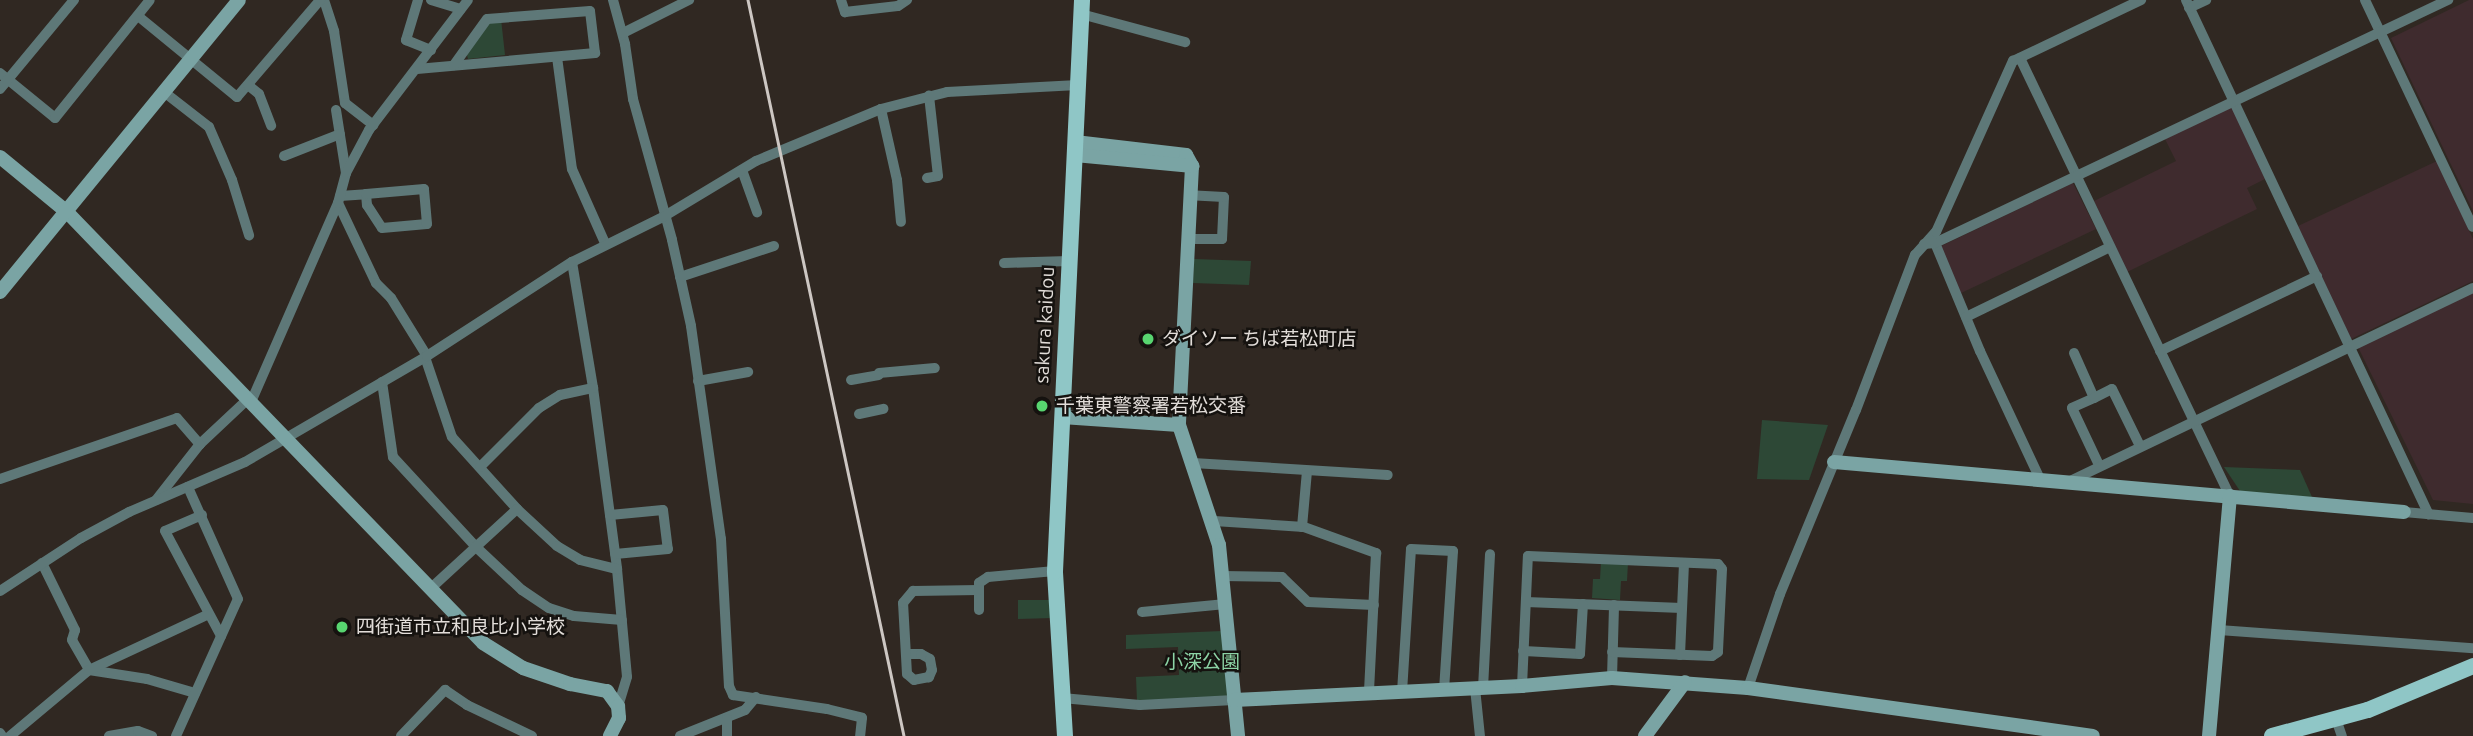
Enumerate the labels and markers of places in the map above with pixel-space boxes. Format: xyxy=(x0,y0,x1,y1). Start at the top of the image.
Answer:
place label: ダイソー ちば若松町店 xyxy=(1162,328,1356,350)
marker: ダイソー ちば若松町店 xyxy=(1140,331,1156,347)
place label: 千葉東警察署若松交番 xyxy=(1056,395,1246,417)
marker: 千葉東警察署若松交番 xyxy=(1034,398,1050,414)
place label: 四街道市立和良比小学校 xyxy=(356,616,565,638)
marker: 四街道市立和良比小学校 xyxy=(334,619,350,635)

